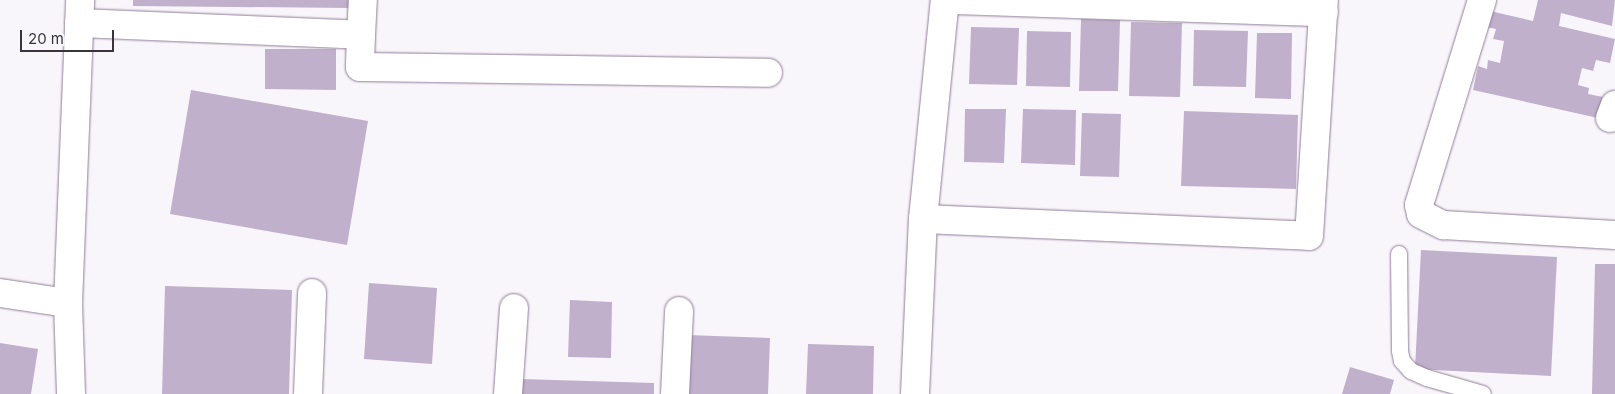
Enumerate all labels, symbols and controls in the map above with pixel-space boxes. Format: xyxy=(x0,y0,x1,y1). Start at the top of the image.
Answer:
scale bar xyxy=(22,20,116,52)
text: 20 m xyxy=(28,29,64,48)

